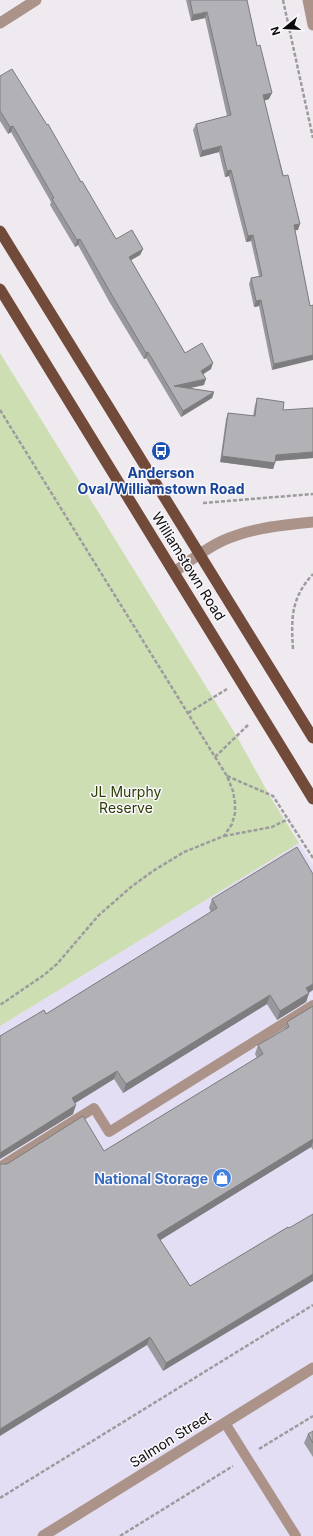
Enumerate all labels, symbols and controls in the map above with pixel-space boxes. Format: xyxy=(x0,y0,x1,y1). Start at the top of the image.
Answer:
north arrow xyxy=(265,8,305,48)
text: N xyxy=(268,25,283,37)
bus stop icon: Anderson Oval/Williamstown Road xyxy=(150,440,172,462)
place label: Anderson Oval/Williamstown Road xyxy=(78,464,244,497)
street label: Williamstown Road xyxy=(149,509,229,623)
park label: JL Murphy Reserve xyxy=(91,783,162,816)
shop icon: National Storage xyxy=(211,1167,233,1189)
place label: National Storage xyxy=(94,1170,208,1187)
street label: Salmon Street xyxy=(126,1407,214,1471)

